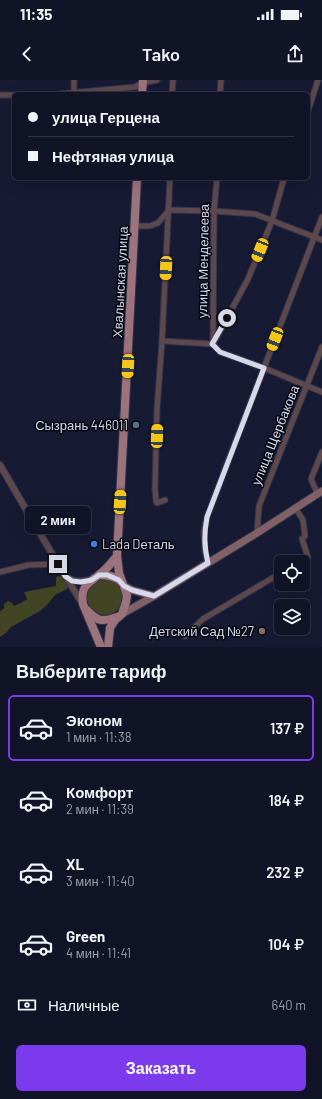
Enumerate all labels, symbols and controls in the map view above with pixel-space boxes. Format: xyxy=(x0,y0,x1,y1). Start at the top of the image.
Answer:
text: 11:35 xyxy=(20,5,52,23)
icon: back xyxy=(16,43,38,65)
text: Tako xyxy=(142,43,180,65)
icon: share xyxy=(284,43,306,65)
text: улица Герцена xyxy=(52,108,160,126)
text: Нефтяная улица xyxy=(52,147,174,165)
street label: улица Менделеева xyxy=(194,203,212,318)
street label: Хвалынская улица xyxy=(109,225,131,338)
car xyxy=(250,237,270,263)
car xyxy=(159,256,173,280)
route start xyxy=(218,309,236,327)
car xyxy=(265,326,285,352)
car xyxy=(121,354,135,378)
street label: улица Щербакова xyxy=(248,382,303,487)
place label: Сызрань 446011 xyxy=(35,417,128,433)
marker: Сызрань 446011 xyxy=(131,420,141,430)
car xyxy=(151,424,163,448)
car xyxy=(113,490,127,514)
callout: 2 мин xyxy=(25,506,91,534)
text: 2 мин xyxy=(40,512,76,528)
place label: Lada Dеталь xyxy=(102,536,175,552)
marker: Lada Dеталь xyxy=(89,539,99,549)
route end xyxy=(49,555,67,573)
map controls xyxy=(274,555,310,635)
button: locate xyxy=(274,555,310,591)
button: layers xyxy=(274,599,310,635)
place label: Детский Сад №27 xyxy=(149,623,254,639)
marker: Детский Сад №27 xyxy=(257,626,267,636)
text: Выберите тариф xyxy=(16,660,167,682)
icon: car xyxy=(18,710,54,746)
text: Эконом xyxy=(66,711,122,729)
text: 137 ₽ xyxy=(270,719,304,737)
text: 1 мин · 11:38 xyxy=(66,729,131,745)
icon: car xyxy=(18,782,54,818)
text: Комфорт xyxy=(66,783,133,801)
text: 184 ₽ xyxy=(268,791,304,809)
text: 2 мин · 11:39 xyxy=(66,801,134,817)
icon: car xyxy=(18,854,54,890)
text: XL xyxy=(66,855,84,873)
text: 232 ₽ xyxy=(266,863,304,881)
text: 3 мин · 11:40 xyxy=(66,873,135,889)
icon: car xyxy=(18,926,54,962)
text: Green xyxy=(66,927,105,945)
text: 104 ₽ xyxy=(268,935,304,953)
text: 4 мин · 11:41 xyxy=(66,945,131,961)
icon: cash xyxy=(16,994,38,1016)
text: Наличные xyxy=(48,996,120,1014)
text: 640 m xyxy=(271,997,306,1013)
button: Заказать xyxy=(16,1045,306,1091)

